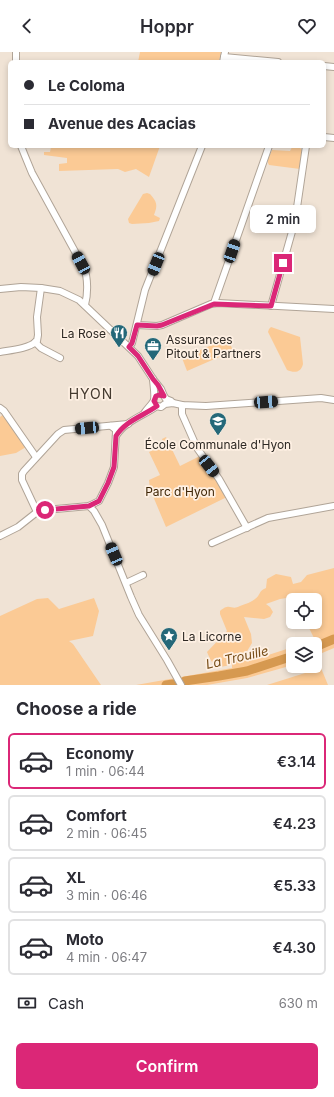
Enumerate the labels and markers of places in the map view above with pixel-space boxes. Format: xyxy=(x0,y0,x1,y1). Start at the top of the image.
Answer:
restaurant icon: La Rose xyxy=(109,323,129,348)
place label: La Rose xyxy=(61,326,106,341)
place label: Assurances Pitout & Partners xyxy=(166,332,261,361)
office icon: Assurances Pitout & Partners xyxy=(143,336,163,361)
school or university icon: École Communale d'Hyon xyxy=(208,411,228,436)
place label: École Communale d'Hyon xyxy=(145,437,291,452)
place icon: La Licorne xyxy=(159,626,179,651)
place label: La Licorne xyxy=(182,629,241,644)

